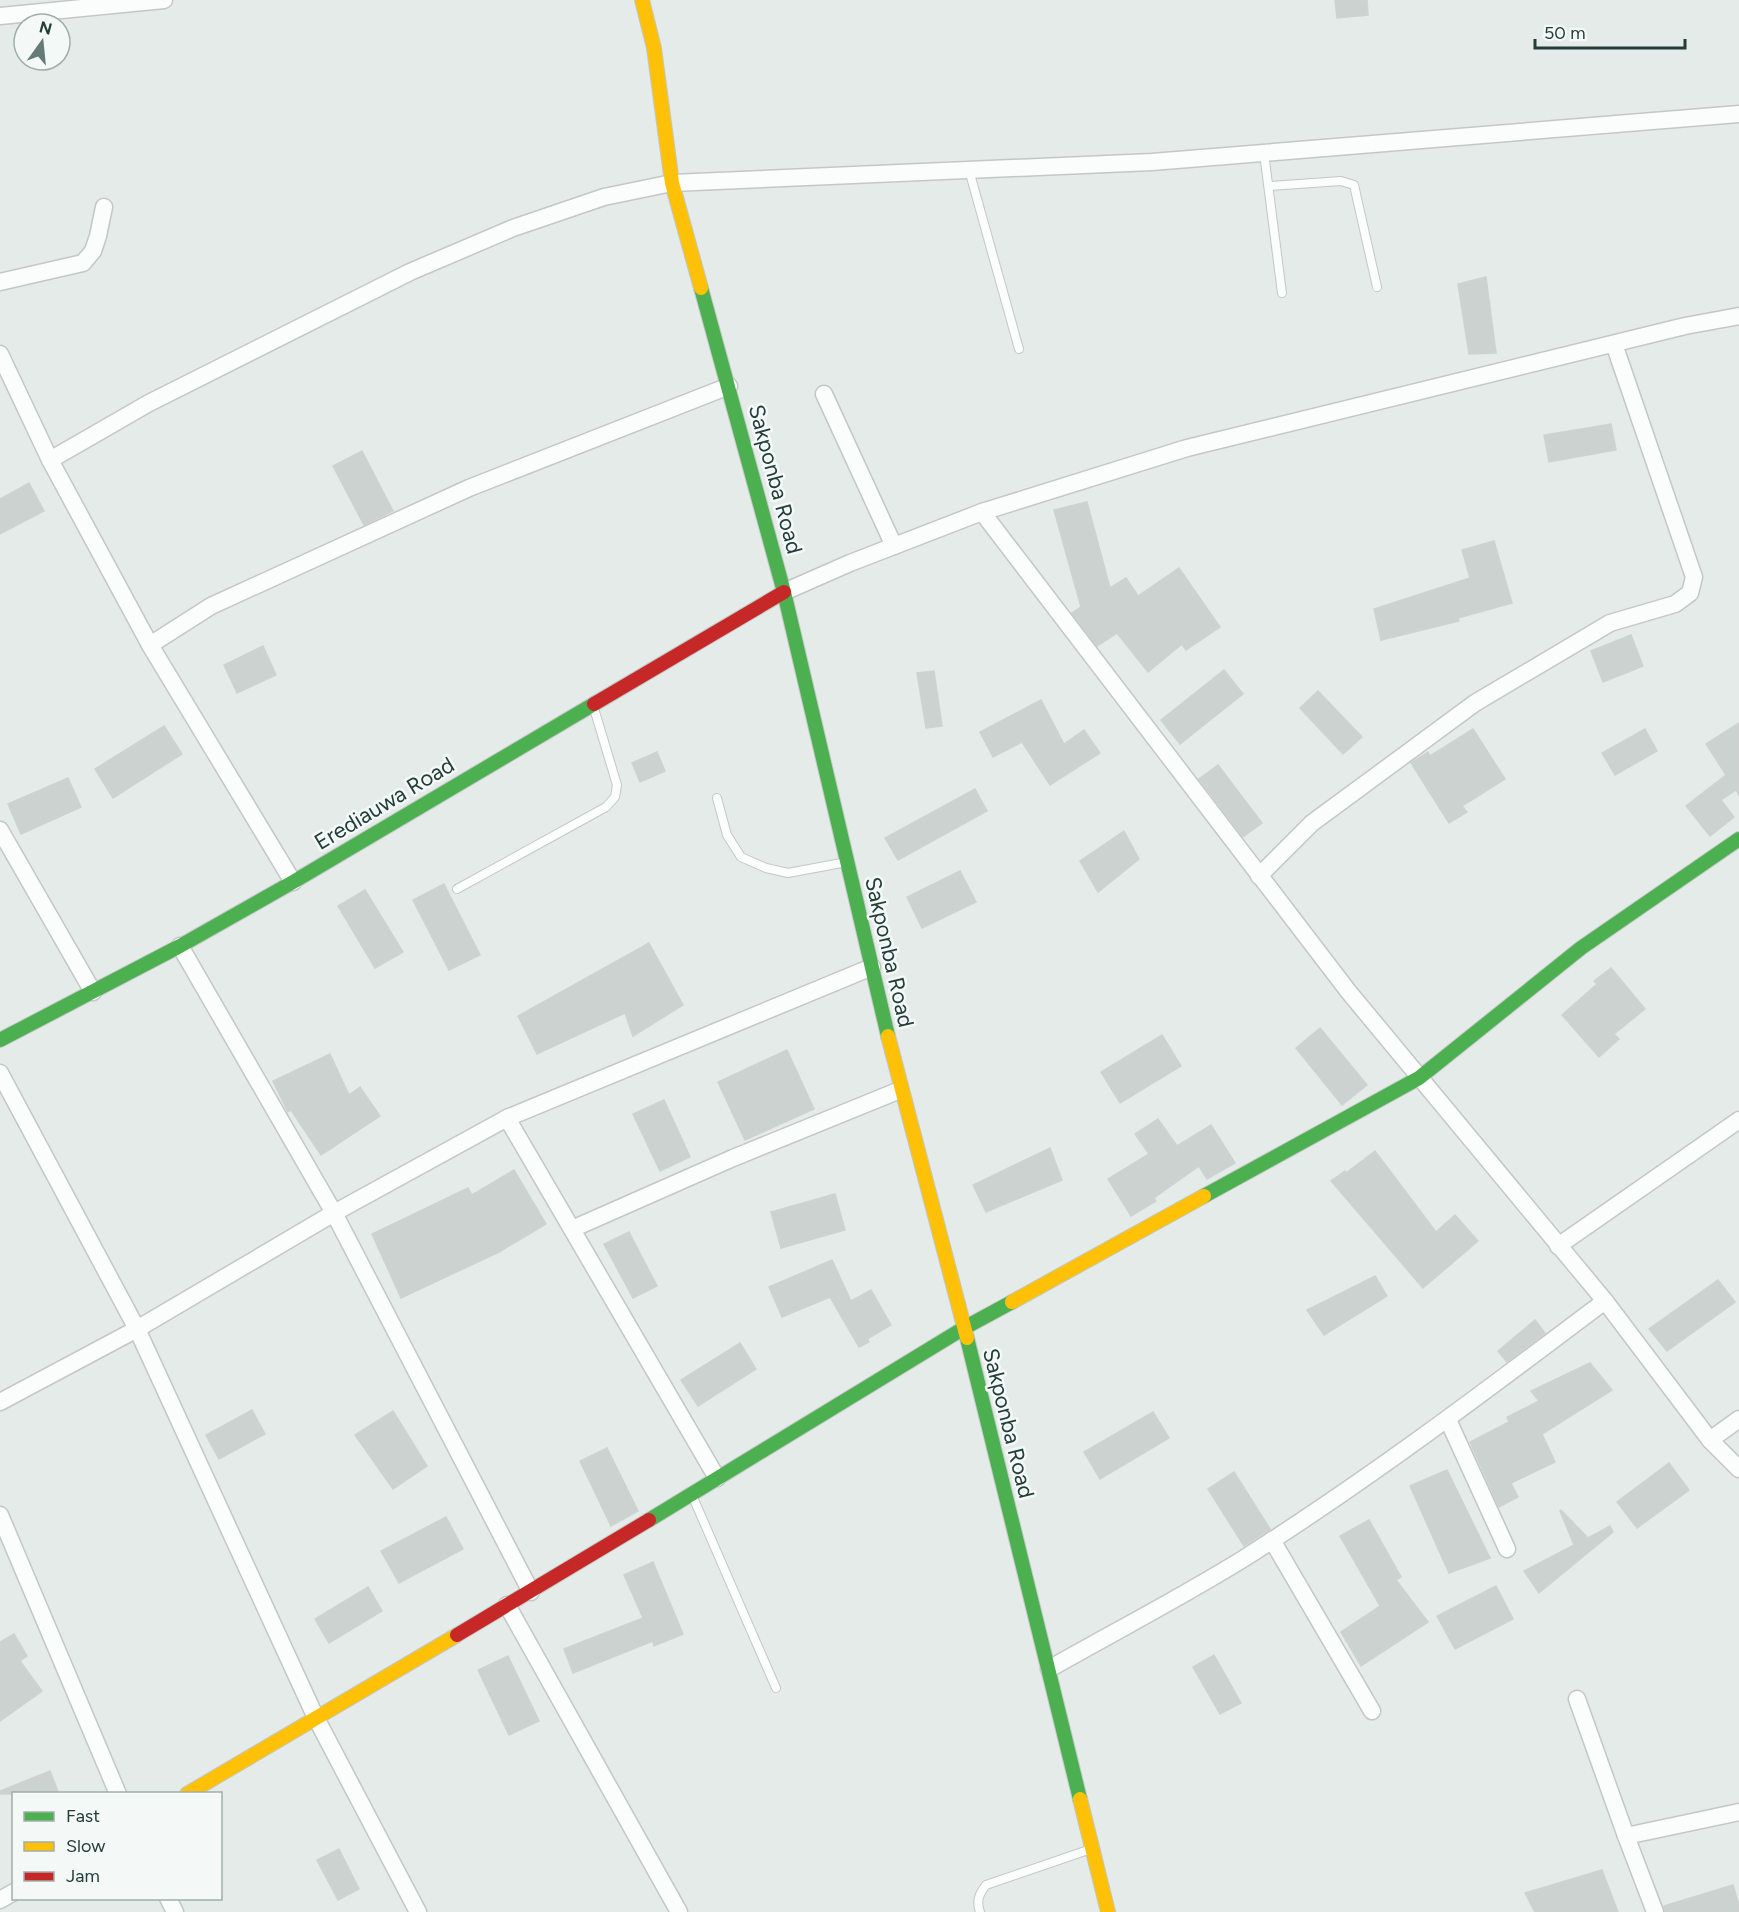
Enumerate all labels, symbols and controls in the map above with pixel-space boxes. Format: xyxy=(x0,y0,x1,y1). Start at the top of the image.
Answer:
north arrow xyxy=(12,12,72,72)
scale bar xyxy=(1535,12,1685,50)
text: N xyxy=(37,17,54,39)
text: 50 m xyxy=(1544,22,1586,44)
street label: Sakponba Road xyxy=(743,401,808,557)
street label: Erediauwa Road xyxy=(309,751,459,856)
street label: Sakponba Road xyxy=(859,874,920,1030)
street label: Sakponba Road xyxy=(977,1345,1040,1501)
legend xyxy=(12,1792,222,1900)
text: Fast xyxy=(66,1805,100,1827)
text: Slow xyxy=(66,1835,105,1857)
text: Jam xyxy=(66,1865,100,1887)

